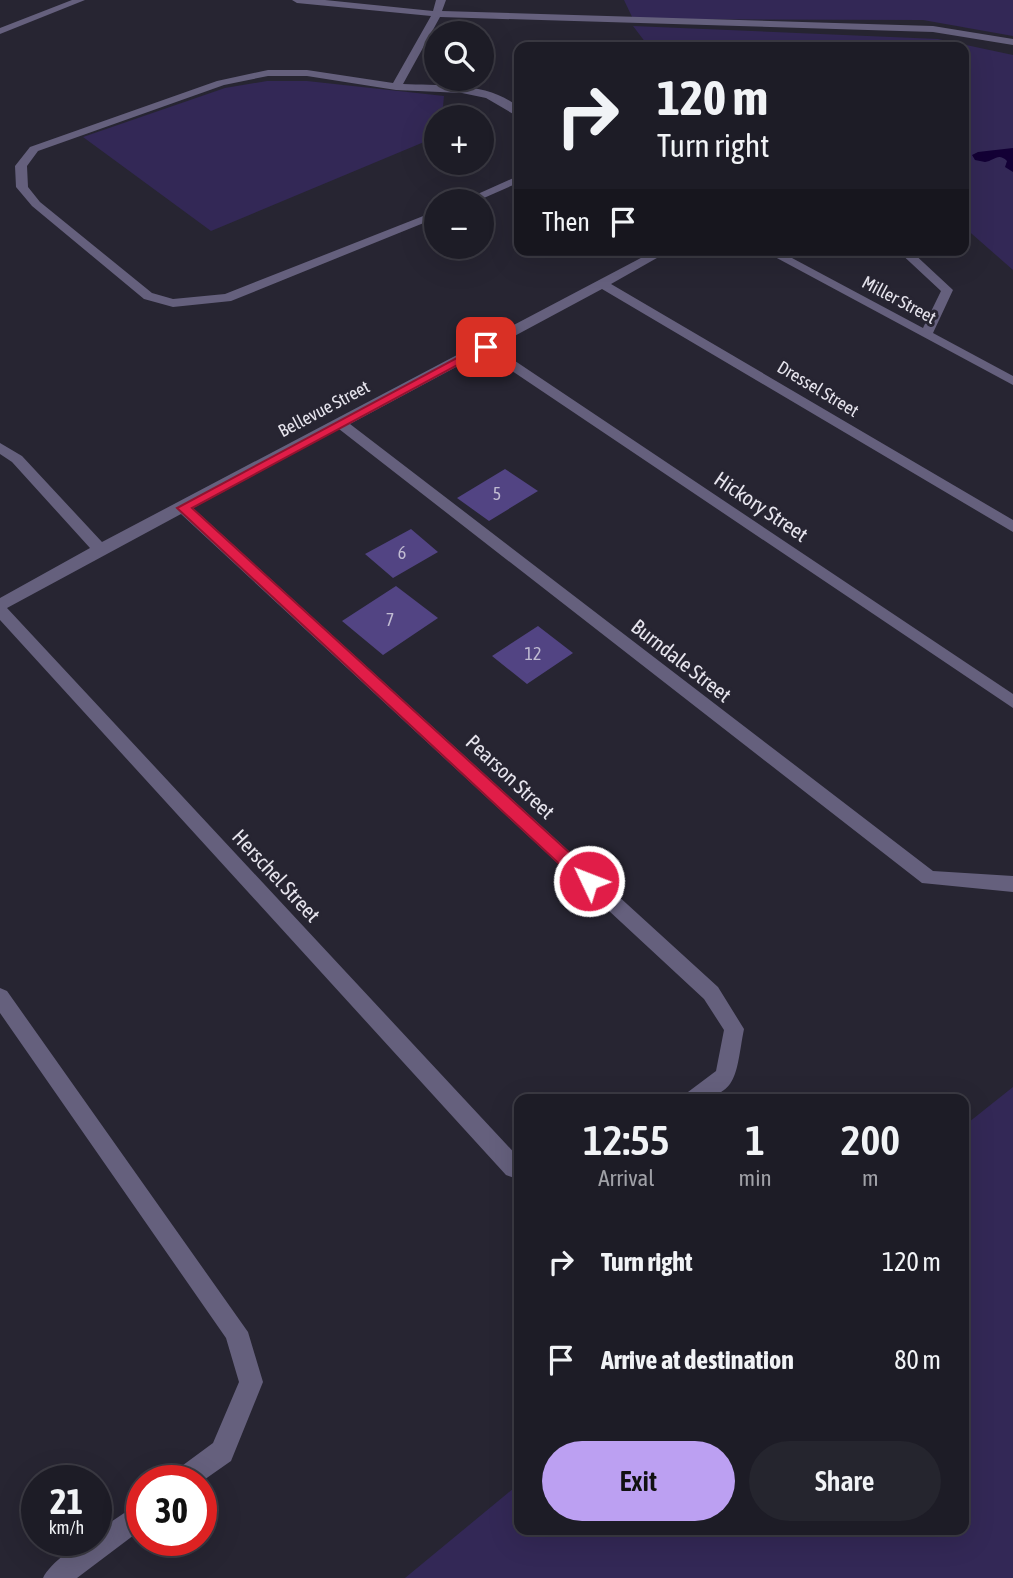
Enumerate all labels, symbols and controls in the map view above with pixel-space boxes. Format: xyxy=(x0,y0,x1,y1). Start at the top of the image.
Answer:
map controls xyxy=(424,21,494,259)
button: search xyxy=(424,21,494,91)
text: 120 m xyxy=(657,69,768,125)
icon: right xyxy=(542,70,633,161)
button: + xyxy=(424,105,494,175)
text: Turn right xyxy=(657,127,770,164)
button: − xyxy=(424,189,494,259)
icon: arrive xyxy=(604,203,642,241)
text: Then xyxy=(542,207,590,237)
street label: Miller Street xyxy=(859,271,940,328)
pin xyxy=(456,317,516,377)
icon: arrive xyxy=(467,328,505,366)
street label: Dressel Street xyxy=(774,356,863,421)
street label: Bellevue Street xyxy=(275,376,373,441)
street label: Hickory Street xyxy=(710,466,813,546)
house number: 5 xyxy=(493,483,501,504)
house number: 6 xyxy=(398,542,406,563)
house number: 7 xyxy=(386,609,394,630)
street label: Burndale Street xyxy=(627,614,736,707)
house number: 12 xyxy=(525,643,541,664)
street label: Pearson Street xyxy=(462,729,560,823)
street label: Herschel Street xyxy=(228,824,326,926)
position arrow xyxy=(552,844,626,918)
text: 12:55 xyxy=(583,1116,670,1164)
text: 1 xyxy=(745,1116,765,1164)
text: 200 xyxy=(841,1116,900,1164)
text: Arrival xyxy=(598,1165,654,1191)
text: min xyxy=(739,1165,772,1191)
text: m xyxy=(862,1165,879,1191)
icon: right xyxy=(542,1243,580,1281)
text: Turn right xyxy=(601,1247,692,1277)
text: 120 m xyxy=(882,1247,941,1277)
icon: arrive xyxy=(542,1341,580,1379)
text: Arrive at destination xyxy=(601,1345,794,1375)
text: 80 m xyxy=(894,1345,941,1375)
button: Exit xyxy=(542,1441,735,1521)
button: Share xyxy=(749,1441,941,1521)
speed limit sign: 30 xyxy=(126,1465,217,1556)
text: 21 xyxy=(50,1481,83,1521)
text: km/h xyxy=(49,1517,84,1538)

